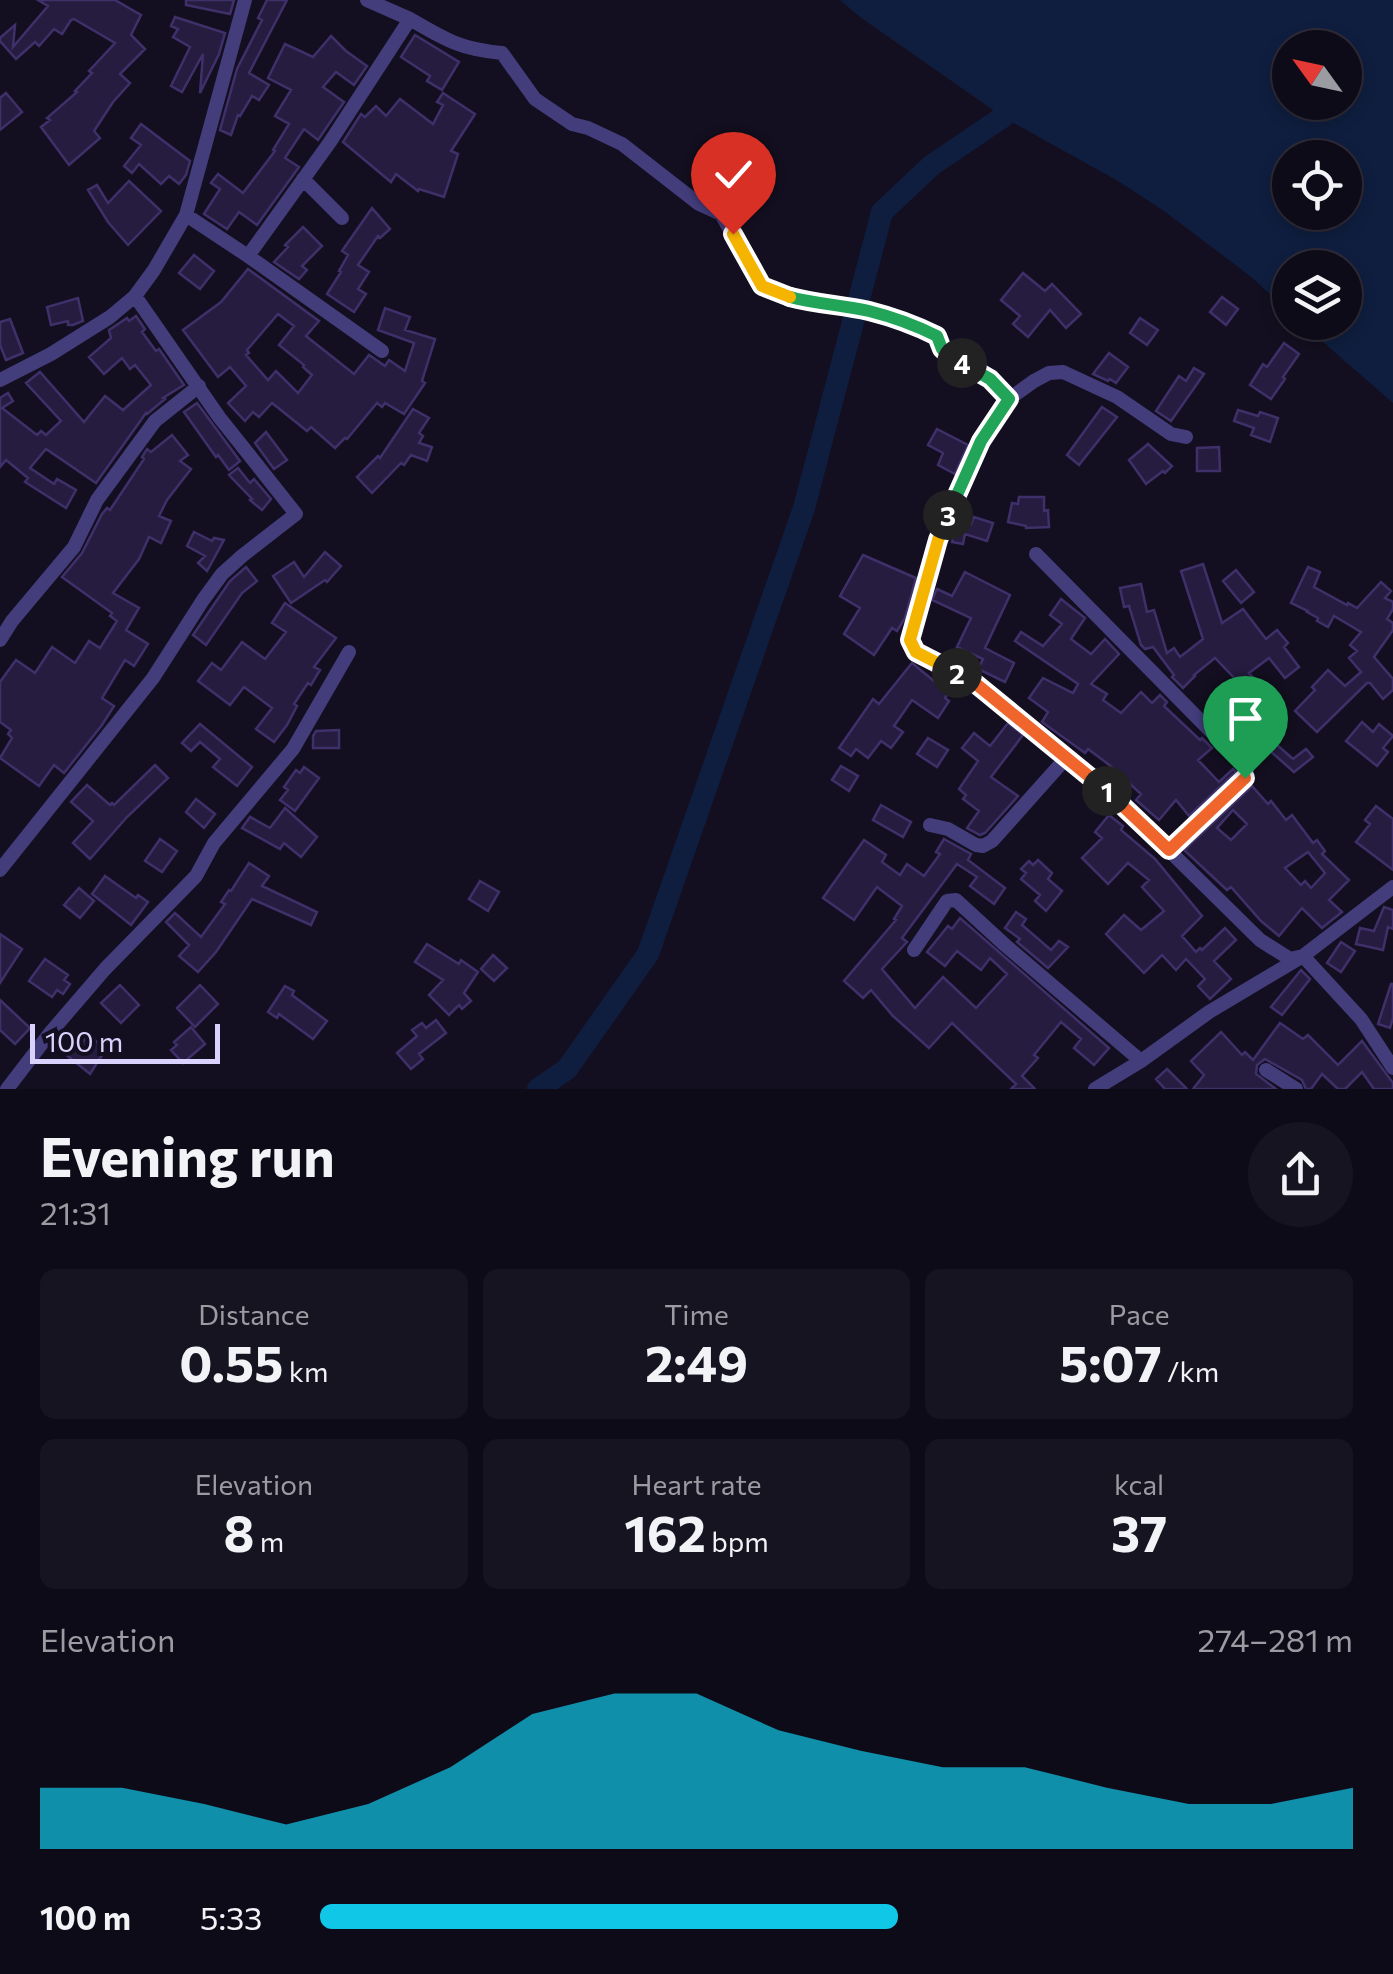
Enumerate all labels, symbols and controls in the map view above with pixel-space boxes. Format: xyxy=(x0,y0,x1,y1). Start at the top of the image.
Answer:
north arrow xyxy=(1272,30,1362,120)
map controls xyxy=(1272,30,1362,340)
pin xyxy=(691,132,776,235)
button: locate xyxy=(1272,140,1362,230)
icon: check xyxy=(706,147,761,202)
button: layers xyxy=(1272,250,1362,340)
pin: 4 xyxy=(937,338,987,388)
text: 4 xyxy=(953,346,971,380)
pin: 3 xyxy=(923,490,973,540)
text: 3 xyxy=(940,498,956,532)
pin: 2 xyxy=(932,648,982,698)
text: 2 xyxy=(949,656,965,690)
pin xyxy=(1203,676,1288,779)
icon: arrive xyxy=(1218,691,1273,746)
pin: 1 xyxy=(1082,766,1132,816)
text: 1 xyxy=(1101,774,1113,808)
scale bar xyxy=(30,1019,220,1064)
text: 100 m xyxy=(45,1024,123,1058)
text: Evening run xyxy=(40,1121,335,1188)
button: share xyxy=(1248,1122,1353,1227)
text: 21:31 xyxy=(40,1192,111,1232)
text: Distance xyxy=(198,1297,309,1331)
text: Time xyxy=(664,1297,729,1331)
text: Pace xyxy=(1109,1297,1170,1331)
text: 0.55 xyxy=(179,1331,283,1392)
text: 2:49 xyxy=(645,1331,748,1392)
text: 5:07 xyxy=(1059,1331,1162,1392)
text: km xyxy=(283,1354,328,1388)
text: /km xyxy=(1162,1354,1219,1388)
text: Elevation xyxy=(195,1467,313,1501)
text: Heart rate xyxy=(631,1467,762,1501)
text: kcal xyxy=(1114,1467,1164,1501)
text: 8 xyxy=(223,1501,254,1562)
text: 162 xyxy=(624,1501,706,1562)
text: 37 xyxy=(1111,1501,1167,1562)
text: m xyxy=(254,1524,284,1558)
text: bpm xyxy=(706,1524,769,1558)
text: Elevation xyxy=(40,1619,175,1659)
text: 274–281 m xyxy=(1198,1619,1353,1659)
text: 100 m xyxy=(40,1897,131,1937)
text: 5:33 xyxy=(200,1897,262,1937)

